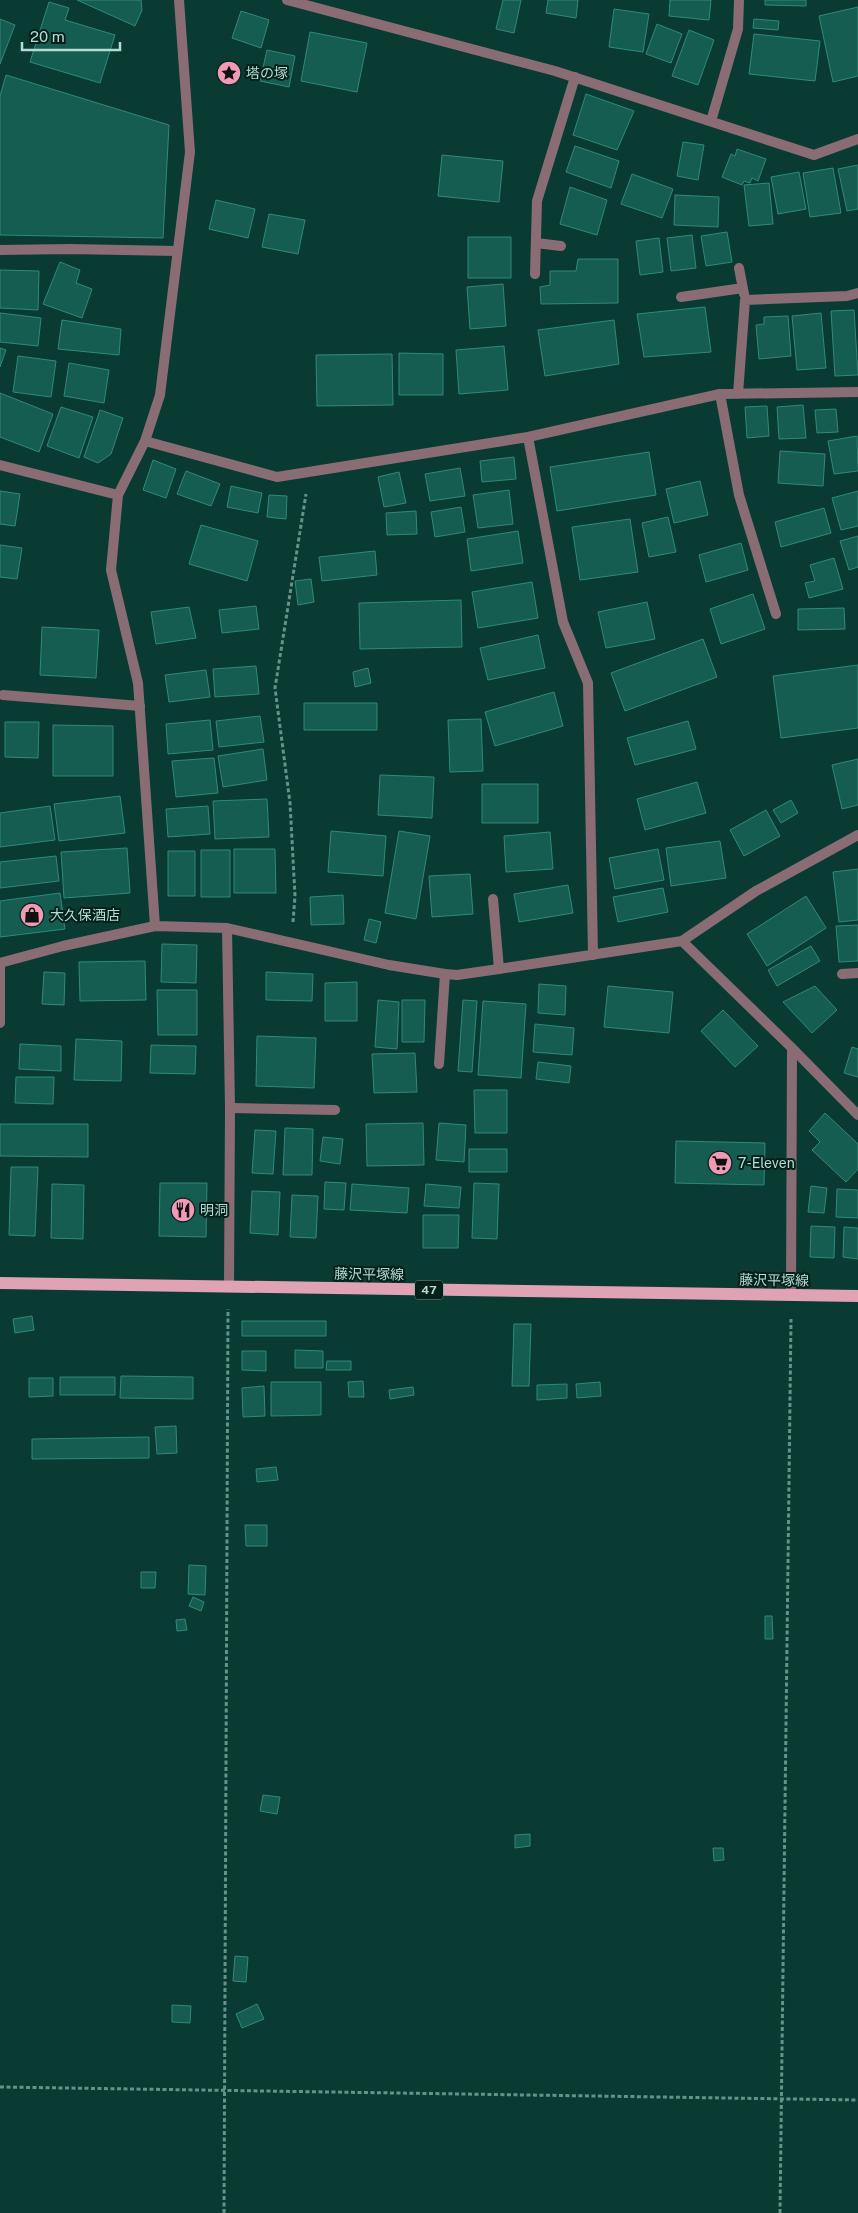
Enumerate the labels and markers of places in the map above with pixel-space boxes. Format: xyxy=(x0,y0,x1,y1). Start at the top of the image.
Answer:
place icon: 塔の塚 xyxy=(216,60,242,86)
place label: 塔の塚 xyxy=(246,65,288,81)
shop icon: 大久保酒店 xyxy=(19,902,45,928)
place label: 大久保酒店 xyxy=(50,907,120,923)
supermarket icon: 7-Eleven xyxy=(707,1150,733,1176)
place label: 7-Eleven xyxy=(738,1155,795,1171)
restaurant icon: 明洞 xyxy=(170,1197,196,1223)
place label: 明洞 xyxy=(200,1202,228,1218)

